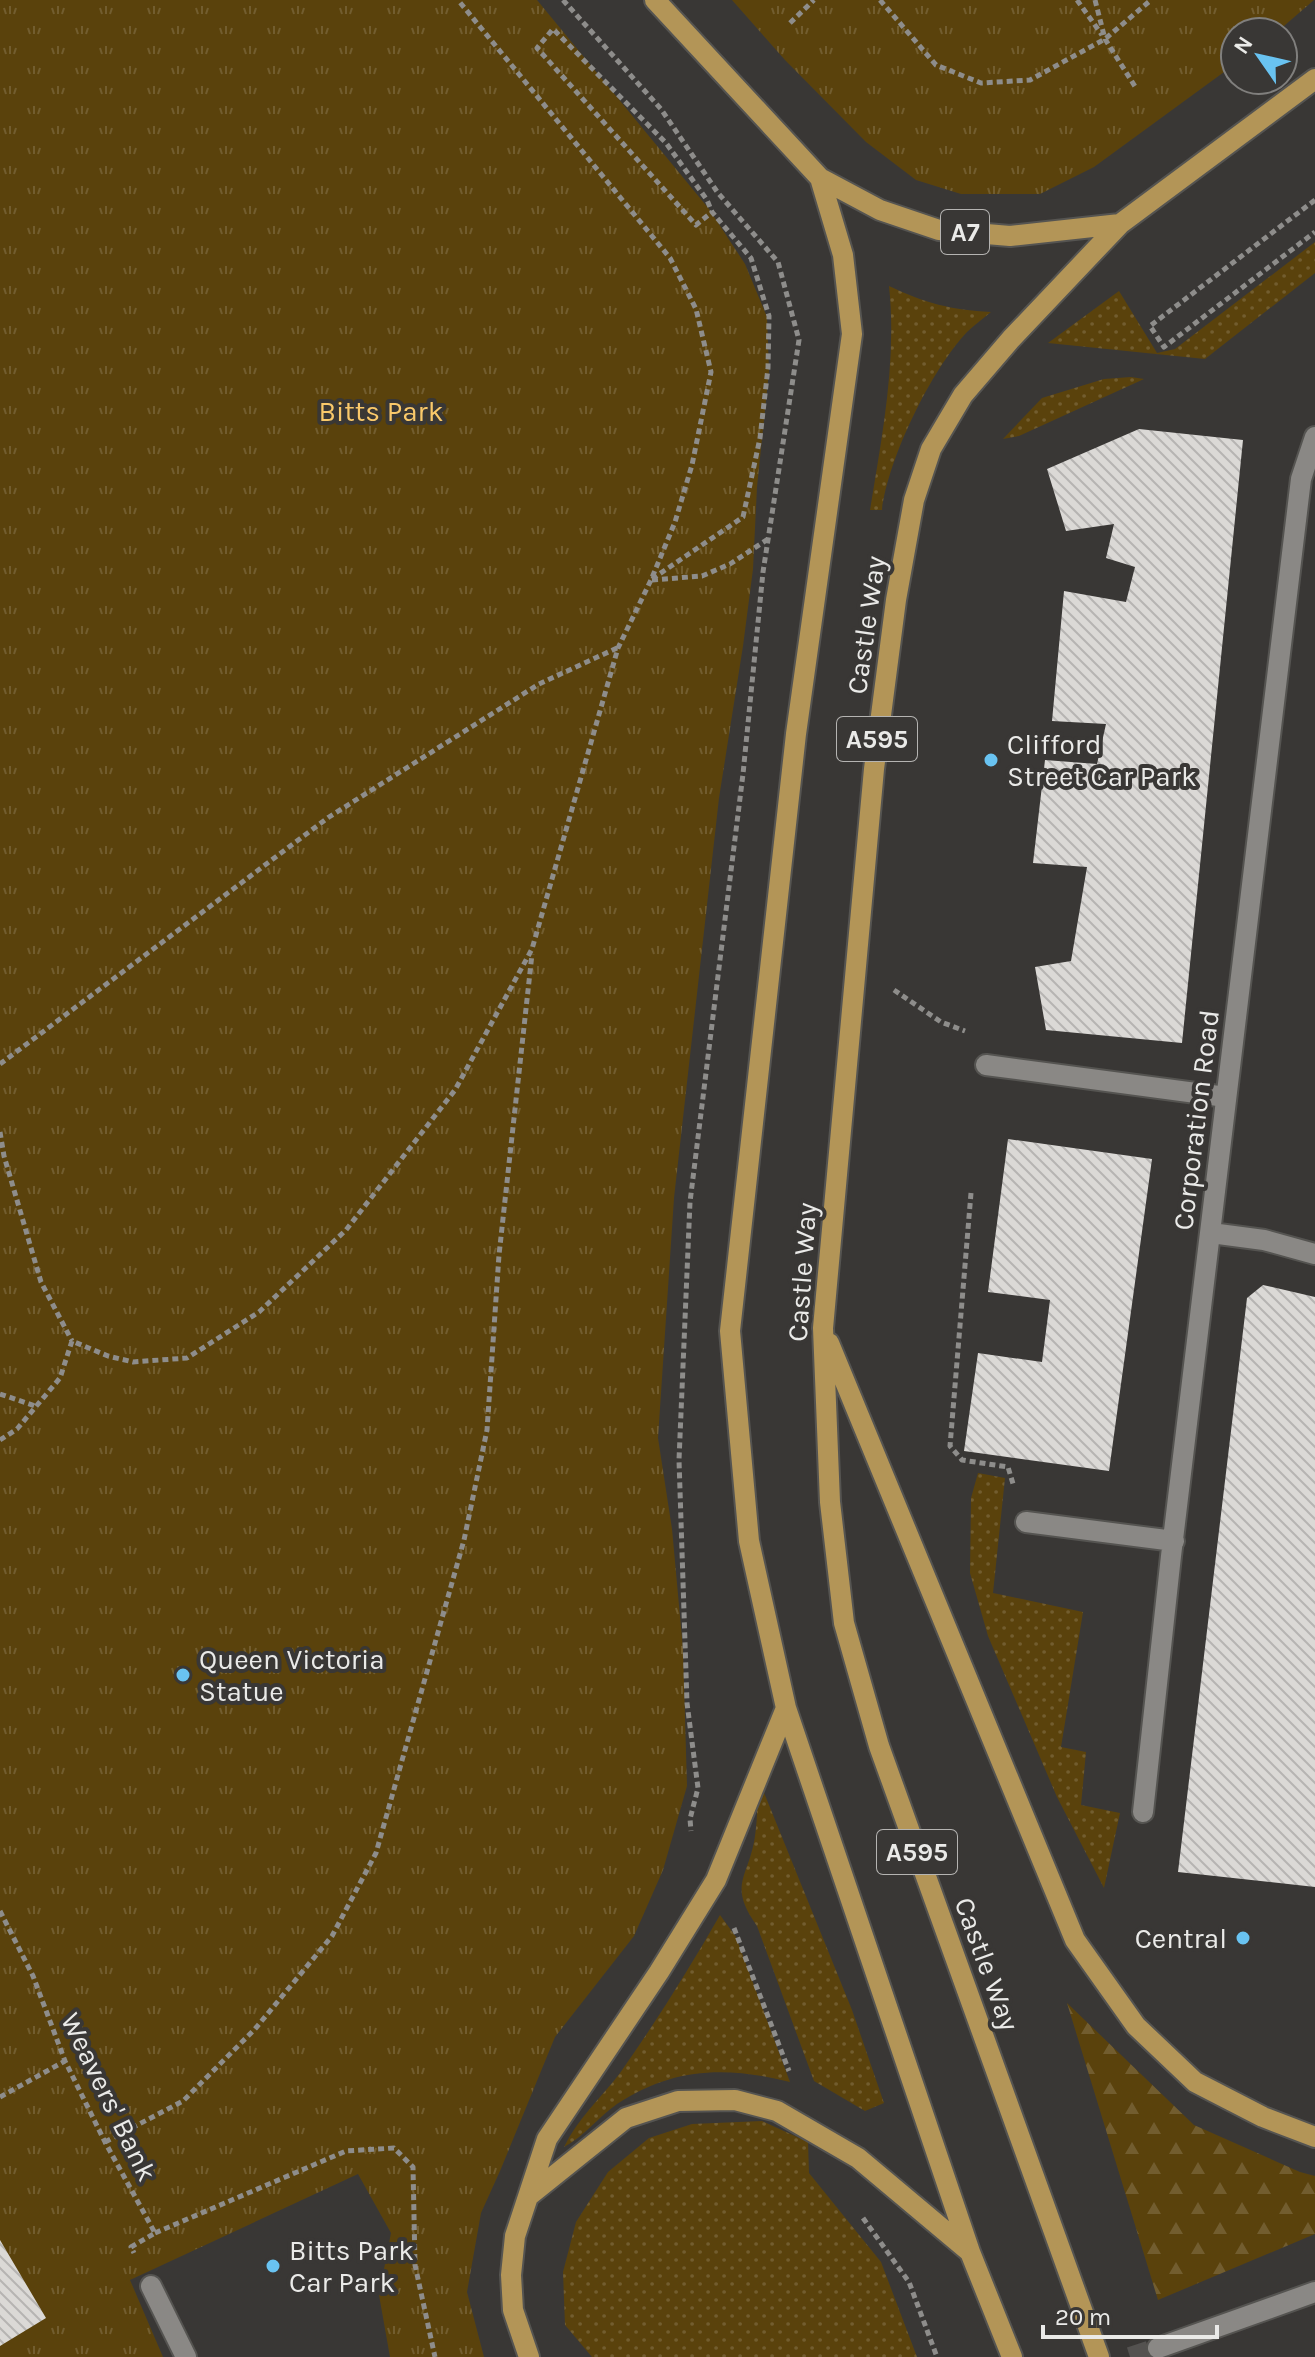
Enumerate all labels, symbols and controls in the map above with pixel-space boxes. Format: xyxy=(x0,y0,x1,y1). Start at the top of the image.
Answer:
north arrow xyxy=(1219,16,1299,96)
text: N xyxy=(1228,32,1258,59)
road number: A7 xyxy=(941,210,989,254)
park label: Bitts Park xyxy=(319,395,443,428)
street label: Castle Way xyxy=(840,554,892,696)
road number: A595 xyxy=(837,717,917,761)
place label: Clifford Street Car Park xyxy=(1007,728,1197,793)
marker: Clifford Street Car Park xyxy=(982,751,1000,769)
street label: Corporation Road xyxy=(1166,1008,1226,1232)
street label: Castle Way xyxy=(781,1201,823,1343)
place label: Queen Victoria Statue xyxy=(199,1643,385,1708)
marker: Queen Victoria Statue xyxy=(174,1666,192,1684)
road number: A595 xyxy=(877,1830,957,1874)
street label: Castle Way xyxy=(948,1893,1026,2035)
place label: Central xyxy=(1135,1922,1227,1955)
marker: Central xyxy=(1234,1929,1252,1947)
street label: Weavers' Bank xyxy=(54,2007,164,2187)
place label: Bitts Park Car Park xyxy=(289,2234,414,2299)
marker: Bitts Park Car Park xyxy=(264,2257,282,2275)
scale bar xyxy=(1043,2289,1217,2339)
text: 20 m xyxy=(1055,2303,1111,2331)

